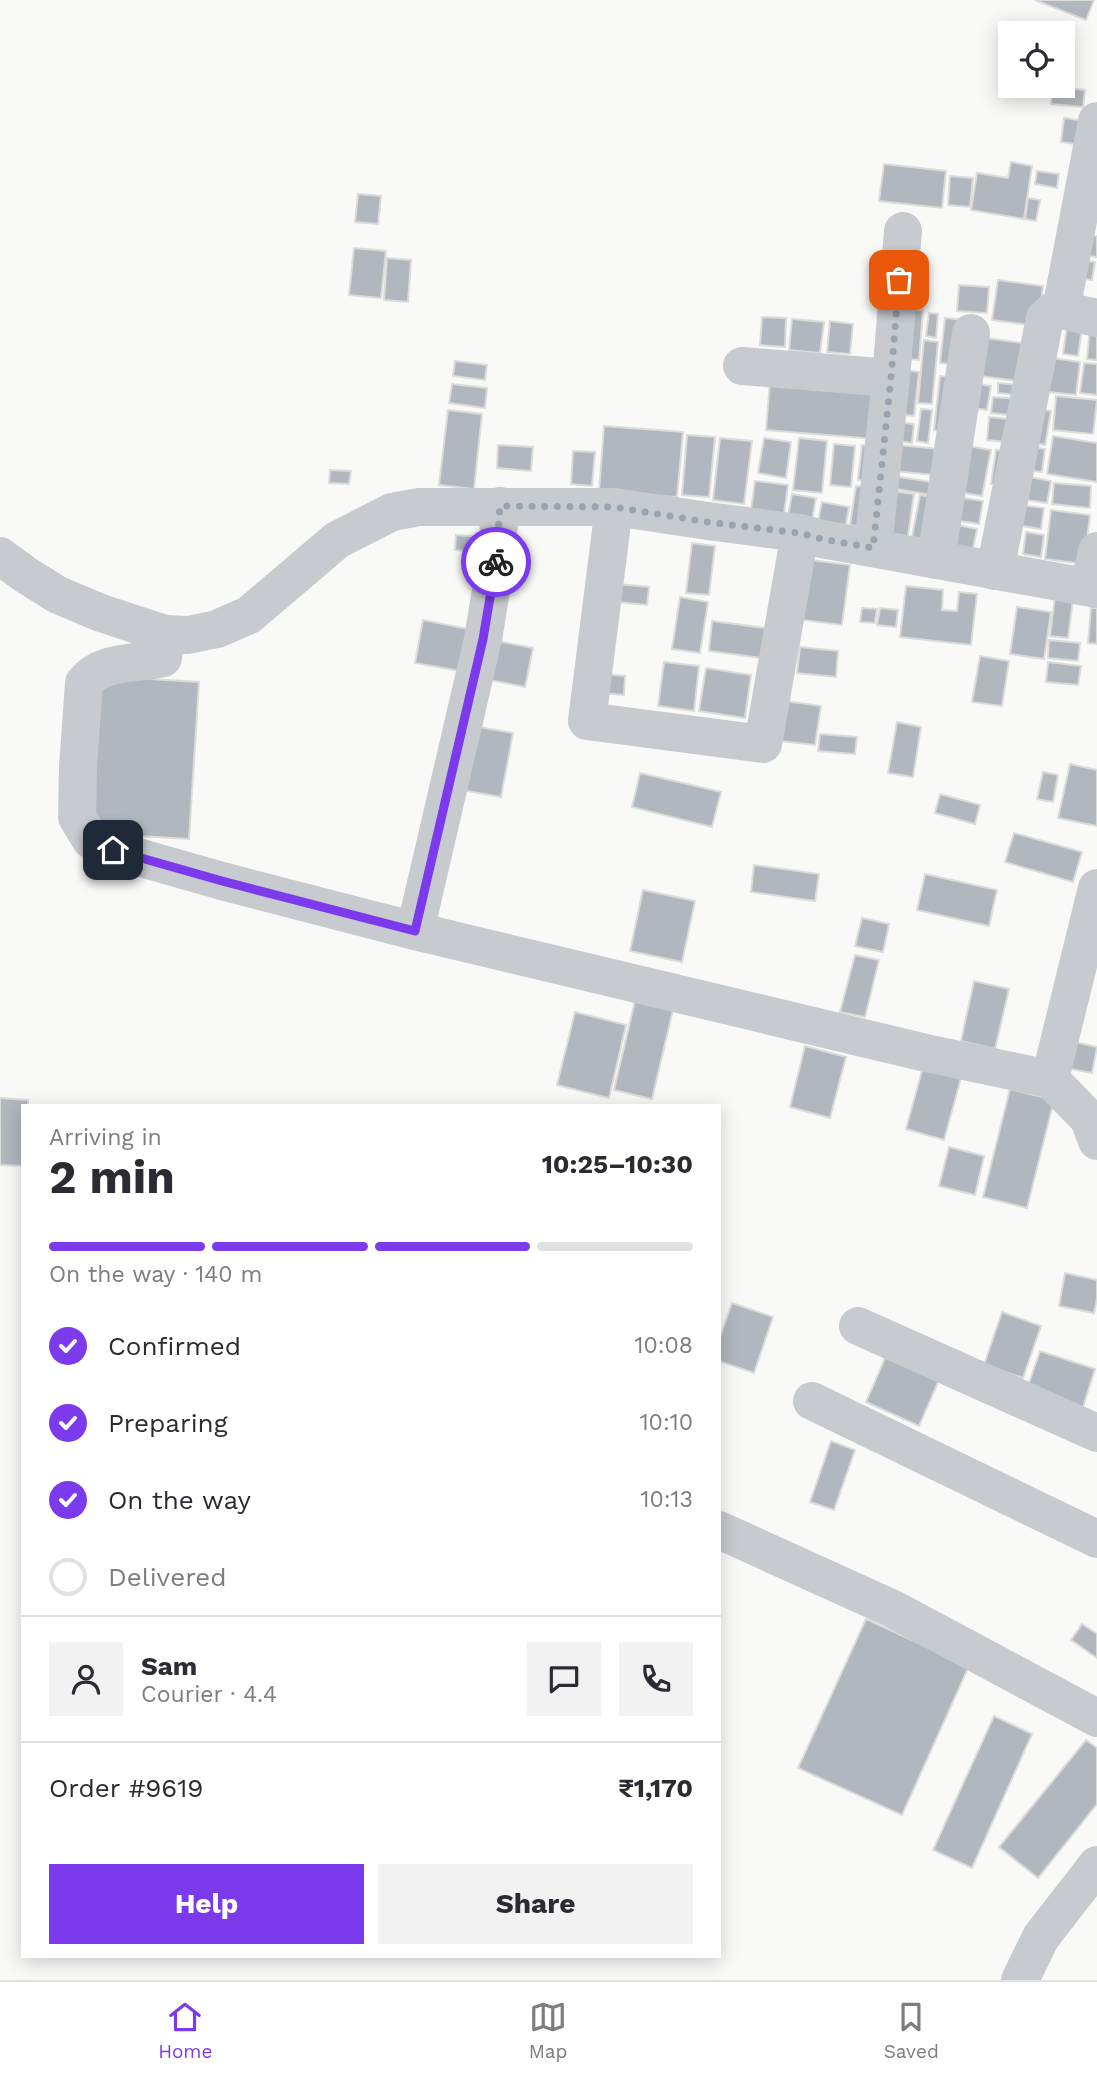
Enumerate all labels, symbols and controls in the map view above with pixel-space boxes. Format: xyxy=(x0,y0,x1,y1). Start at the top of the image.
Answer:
map controls xyxy=(998,21,1075,98)
button: locate xyxy=(998,21,1075,98)
pin xyxy=(869,250,929,310)
icon: bag xyxy=(880,261,918,299)
courier xyxy=(461,527,531,597)
icon: bike xyxy=(477,543,515,581)
pin xyxy=(83,820,143,880)
icon: home xyxy=(94,831,132,869)
text: Arriving in xyxy=(49,1124,162,1151)
text: 10:25–10:30 xyxy=(542,1149,693,1179)
text: 2 min xyxy=(49,1150,175,1204)
text: On the way · 140 m xyxy=(49,1261,262,1288)
icon: check xyxy=(49,1327,87,1365)
text: Confirmed xyxy=(108,1331,241,1361)
text: 10:08 xyxy=(634,1332,693,1359)
icon: check xyxy=(49,1404,87,1442)
text: Preparing xyxy=(108,1408,228,1438)
text: 10:10 xyxy=(640,1409,693,1436)
icon: check xyxy=(49,1481,87,1519)
text: On the way xyxy=(108,1485,251,1515)
text: 10:13 xyxy=(641,1486,693,1513)
text: Delivered xyxy=(108,1562,227,1592)
button: person xyxy=(49,1642,123,1716)
button: chat xyxy=(527,1642,601,1716)
button: phone xyxy=(619,1642,693,1716)
text: Sam xyxy=(141,1651,197,1681)
text: Courier · 4.4 xyxy=(141,1681,277,1708)
text: Order #9619 xyxy=(49,1773,203,1803)
text: ₹1,170 xyxy=(618,1773,693,1803)
button: Help xyxy=(49,1864,364,1944)
button: Share xyxy=(378,1864,693,1944)
tab: Home xyxy=(158,1998,212,2063)
tab: Map xyxy=(529,1998,567,2063)
tab: Saved xyxy=(884,1998,939,2063)

